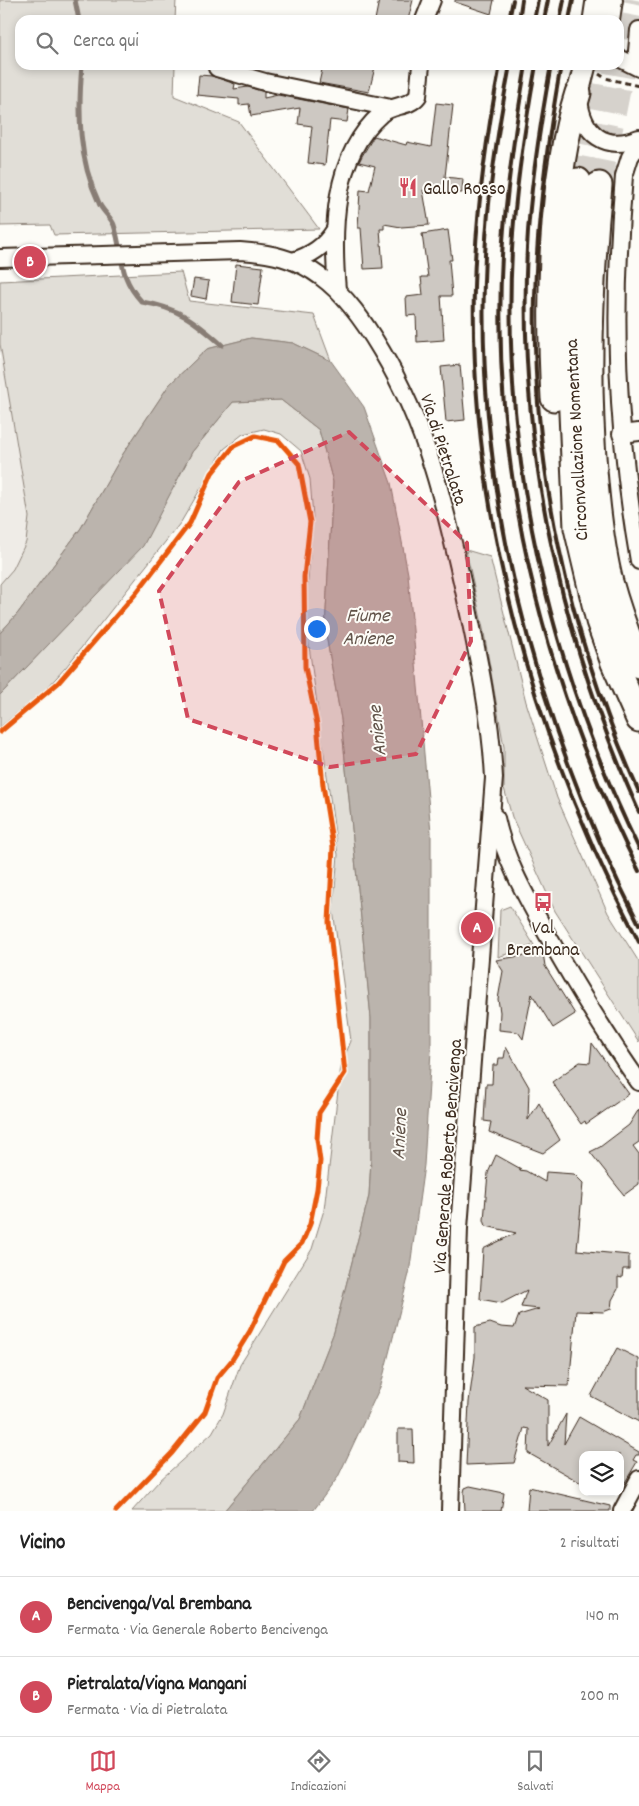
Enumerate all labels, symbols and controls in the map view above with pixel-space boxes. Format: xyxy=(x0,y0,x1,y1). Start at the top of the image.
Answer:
search box xyxy=(15,15,624,70)
icon: search xyxy=(33,29,61,57)
text: Cerca qui xyxy=(73,29,139,56)
restaurant icon: Gallo Rosso xyxy=(397,176,419,198)
place label: Gallo Rosso xyxy=(423,177,506,204)
pin: B xyxy=(14,243,46,281)
street label: Circonvallazione Nomentana xyxy=(560,337,597,541)
street label: Via di Pietralata xyxy=(411,391,473,510)
water label: Fiume Aniene xyxy=(343,603,395,654)
your location xyxy=(304,616,330,642)
water label: Aniene xyxy=(362,703,396,757)
bus stop icon: Val Brembana xyxy=(532,891,554,913)
pin: A xyxy=(461,909,493,947)
place label: Val Brembana xyxy=(507,916,580,965)
street label: Via Generale Roberto Bencivenga xyxy=(428,1037,471,1274)
water label: Aniene xyxy=(386,1107,416,1160)
map controls xyxy=(579,1451,624,1496)
button: layers xyxy=(579,1451,624,1496)
text: Vicino xyxy=(20,1529,65,1559)
text: 2 risultati xyxy=(560,1532,619,1555)
text: Bencivenga/Val Brembana xyxy=(67,1592,251,1619)
text: A xyxy=(32,1605,40,1628)
text: 140 m xyxy=(585,1605,619,1628)
text: Fermata · Via Generale Roberto Bencivenga xyxy=(67,1619,328,1642)
text: Pietralata/Vigna Mangani xyxy=(67,1672,247,1699)
text: B xyxy=(32,1685,40,1708)
text: 200 m xyxy=(580,1685,619,1708)
text: Fermata · Via di Pietralata xyxy=(67,1699,227,1722)
tab: Mappa xyxy=(86,1747,120,1797)
tab: Indicazioni xyxy=(291,1747,346,1797)
tab: Salvati xyxy=(517,1747,553,1797)

